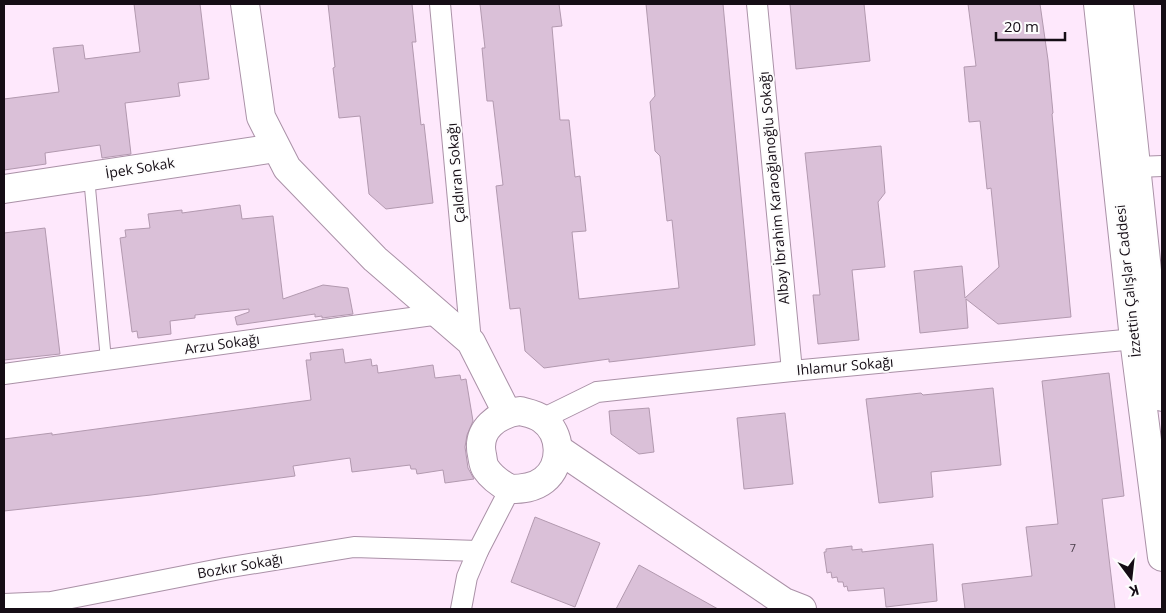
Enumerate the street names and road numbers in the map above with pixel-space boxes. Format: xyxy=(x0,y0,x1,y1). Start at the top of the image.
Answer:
street label: Albay İbrahim Karaoğlanoğlu Sokağı xyxy=(754,71,793,305)
street label: Çaldıran Sokağı xyxy=(442,122,469,224)
street label: İpek Sokak xyxy=(104,153,177,182)
street label: İzzettin Çalışlar Caddesi xyxy=(1110,204,1145,358)
street label: Arzu Sokağı xyxy=(183,329,261,358)
street label: Ihlamur Sokağı xyxy=(796,352,894,379)
street label: Bozkır Sokağı xyxy=(196,549,284,582)

